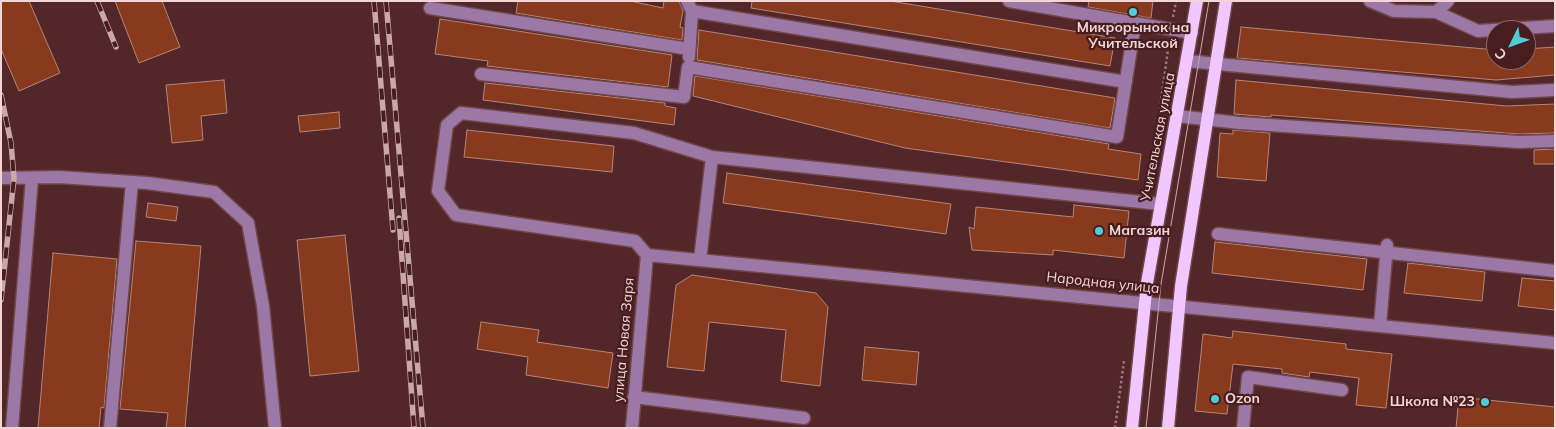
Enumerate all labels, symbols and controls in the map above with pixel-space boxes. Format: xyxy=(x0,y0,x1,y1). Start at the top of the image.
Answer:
marker: Микрорынок на Учительской xyxy=(1127,6,1139,18)
place label: Микрорынок на Учительской xyxy=(1077,20,1189,52)
north arrow xyxy=(1486,20,1536,70)
text: С xyxy=(1491,45,1510,64)
street label: Учительская улица xyxy=(1137,71,1179,203)
place label: Магазин xyxy=(1109,223,1170,239)
marker: Магазин xyxy=(1093,225,1105,237)
street label: Народная улица xyxy=(1046,269,1160,297)
street label: улица Новая Заря xyxy=(610,277,638,403)
place label: Ozon xyxy=(1225,391,1260,407)
marker: Ozon xyxy=(1209,393,1221,405)
place label: Школа №23 xyxy=(1390,394,1475,410)
marker: Школа №23 xyxy=(1479,396,1491,408)

